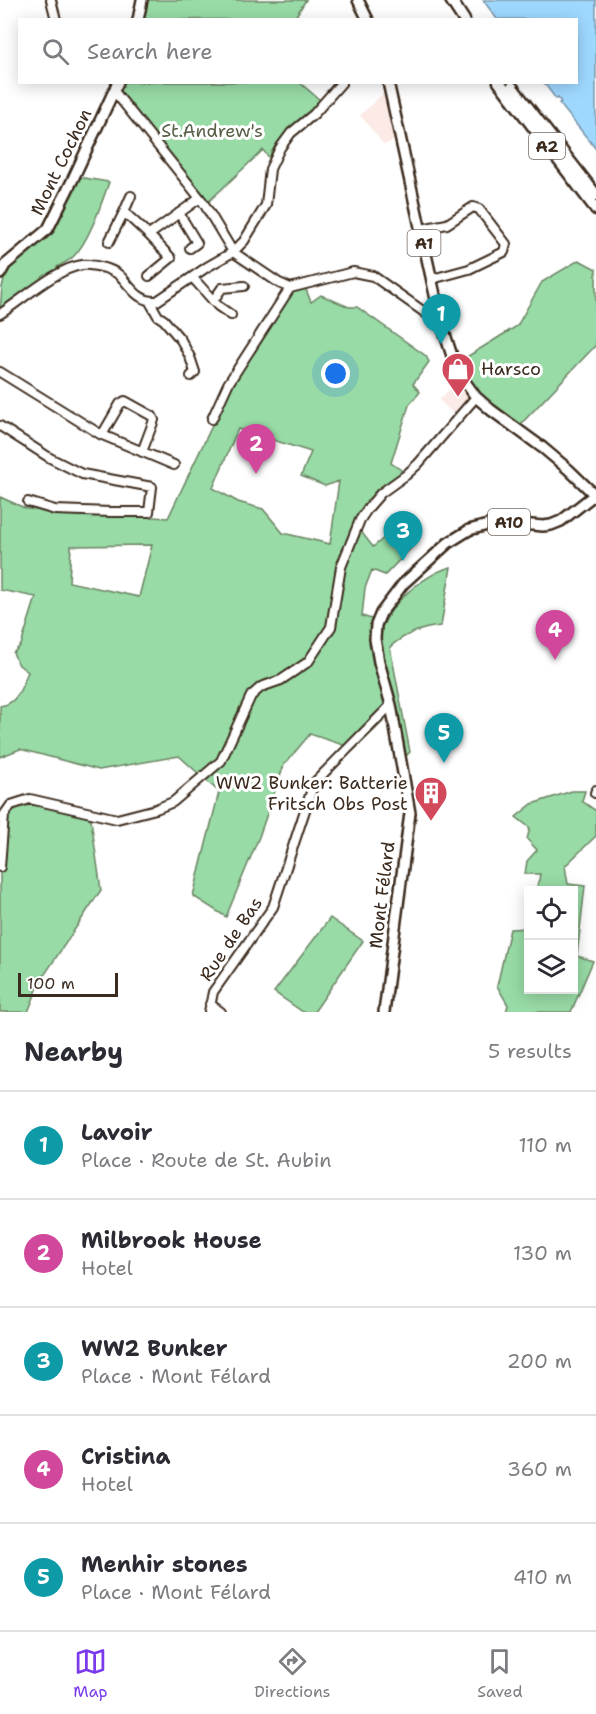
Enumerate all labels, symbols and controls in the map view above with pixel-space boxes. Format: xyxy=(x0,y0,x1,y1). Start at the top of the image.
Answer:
search box xyxy=(18,18,578,84)
icon: search xyxy=(39,35,72,68)
text: Search here xyxy=(87,37,213,66)
street label: Mont Cochon xyxy=(25,105,97,219)
park label: St.Andrew's xyxy=(161,119,263,143)
road number: A2 xyxy=(529,133,565,159)
road number: A1 xyxy=(408,230,440,256)
pin: 1 xyxy=(422,294,460,344)
shop icon: Harsco xyxy=(440,351,476,398)
place label: Harsco xyxy=(481,357,541,381)
your location xyxy=(321,359,350,388)
pin: 2 xyxy=(236,424,276,474)
road number: A10 xyxy=(488,509,530,535)
pin: 3 xyxy=(384,512,422,561)
pin: 4 xyxy=(536,610,574,660)
pin: 5 xyxy=(424,714,464,763)
place label: WW2 Bunker: Batterie Fritsch Obs Post xyxy=(216,771,408,816)
building icon: WW2 Bunker: Batterie Fritsch Obs Post xyxy=(413,775,449,822)
street label: Mont Félard xyxy=(364,840,400,950)
map controls xyxy=(524,886,578,994)
button: locate xyxy=(524,886,578,940)
street label: Rue de Bas xyxy=(194,892,268,986)
button: layers xyxy=(524,940,578,994)
scale bar xyxy=(18,970,118,998)
text: 100 m xyxy=(27,973,75,994)
text: Nearby xyxy=(24,1034,123,1069)
text: 5 results xyxy=(488,1038,572,1064)
text: Lavoir xyxy=(81,1118,152,1147)
text: 1 xyxy=(39,1132,48,1158)
text: 110 m xyxy=(518,1132,572,1158)
text: Place · Route de St. Aubin xyxy=(81,1147,331,1173)
text: Milbrook House xyxy=(81,1226,262,1255)
text: 2 xyxy=(37,1240,51,1266)
text: 130 m xyxy=(513,1240,572,1266)
text: Hotel xyxy=(81,1255,133,1281)
text: WW2 Bunker xyxy=(81,1334,228,1363)
text: 3 xyxy=(37,1348,51,1374)
text: 200 m xyxy=(507,1348,572,1374)
text: Place · Mont Félard xyxy=(81,1363,271,1389)
text: Cristina xyxy=(81,1442,171,1471)
text: 4 xyxy=(37,1456,51,1482)
text: 360 m xyxy=(507,1456,572,1482)
text: Hotel xyxy=(81,1471,133,1497)
text: Menhir stones xyxy=(81,1550,248,1579)
text: 5 xyxy=(37,1564,50,1590)
text: 410 m xyxy=(513,1564,572,1590)
text: Place · Mont Félard xyxy=(81,1579,271,1605)
tab: Map xyxy=(73,1645,108,1702)
tab: Directions xyxy=(254,1645,331,1702)
tab: Saved xyxy=(477,1645,523,1702)

